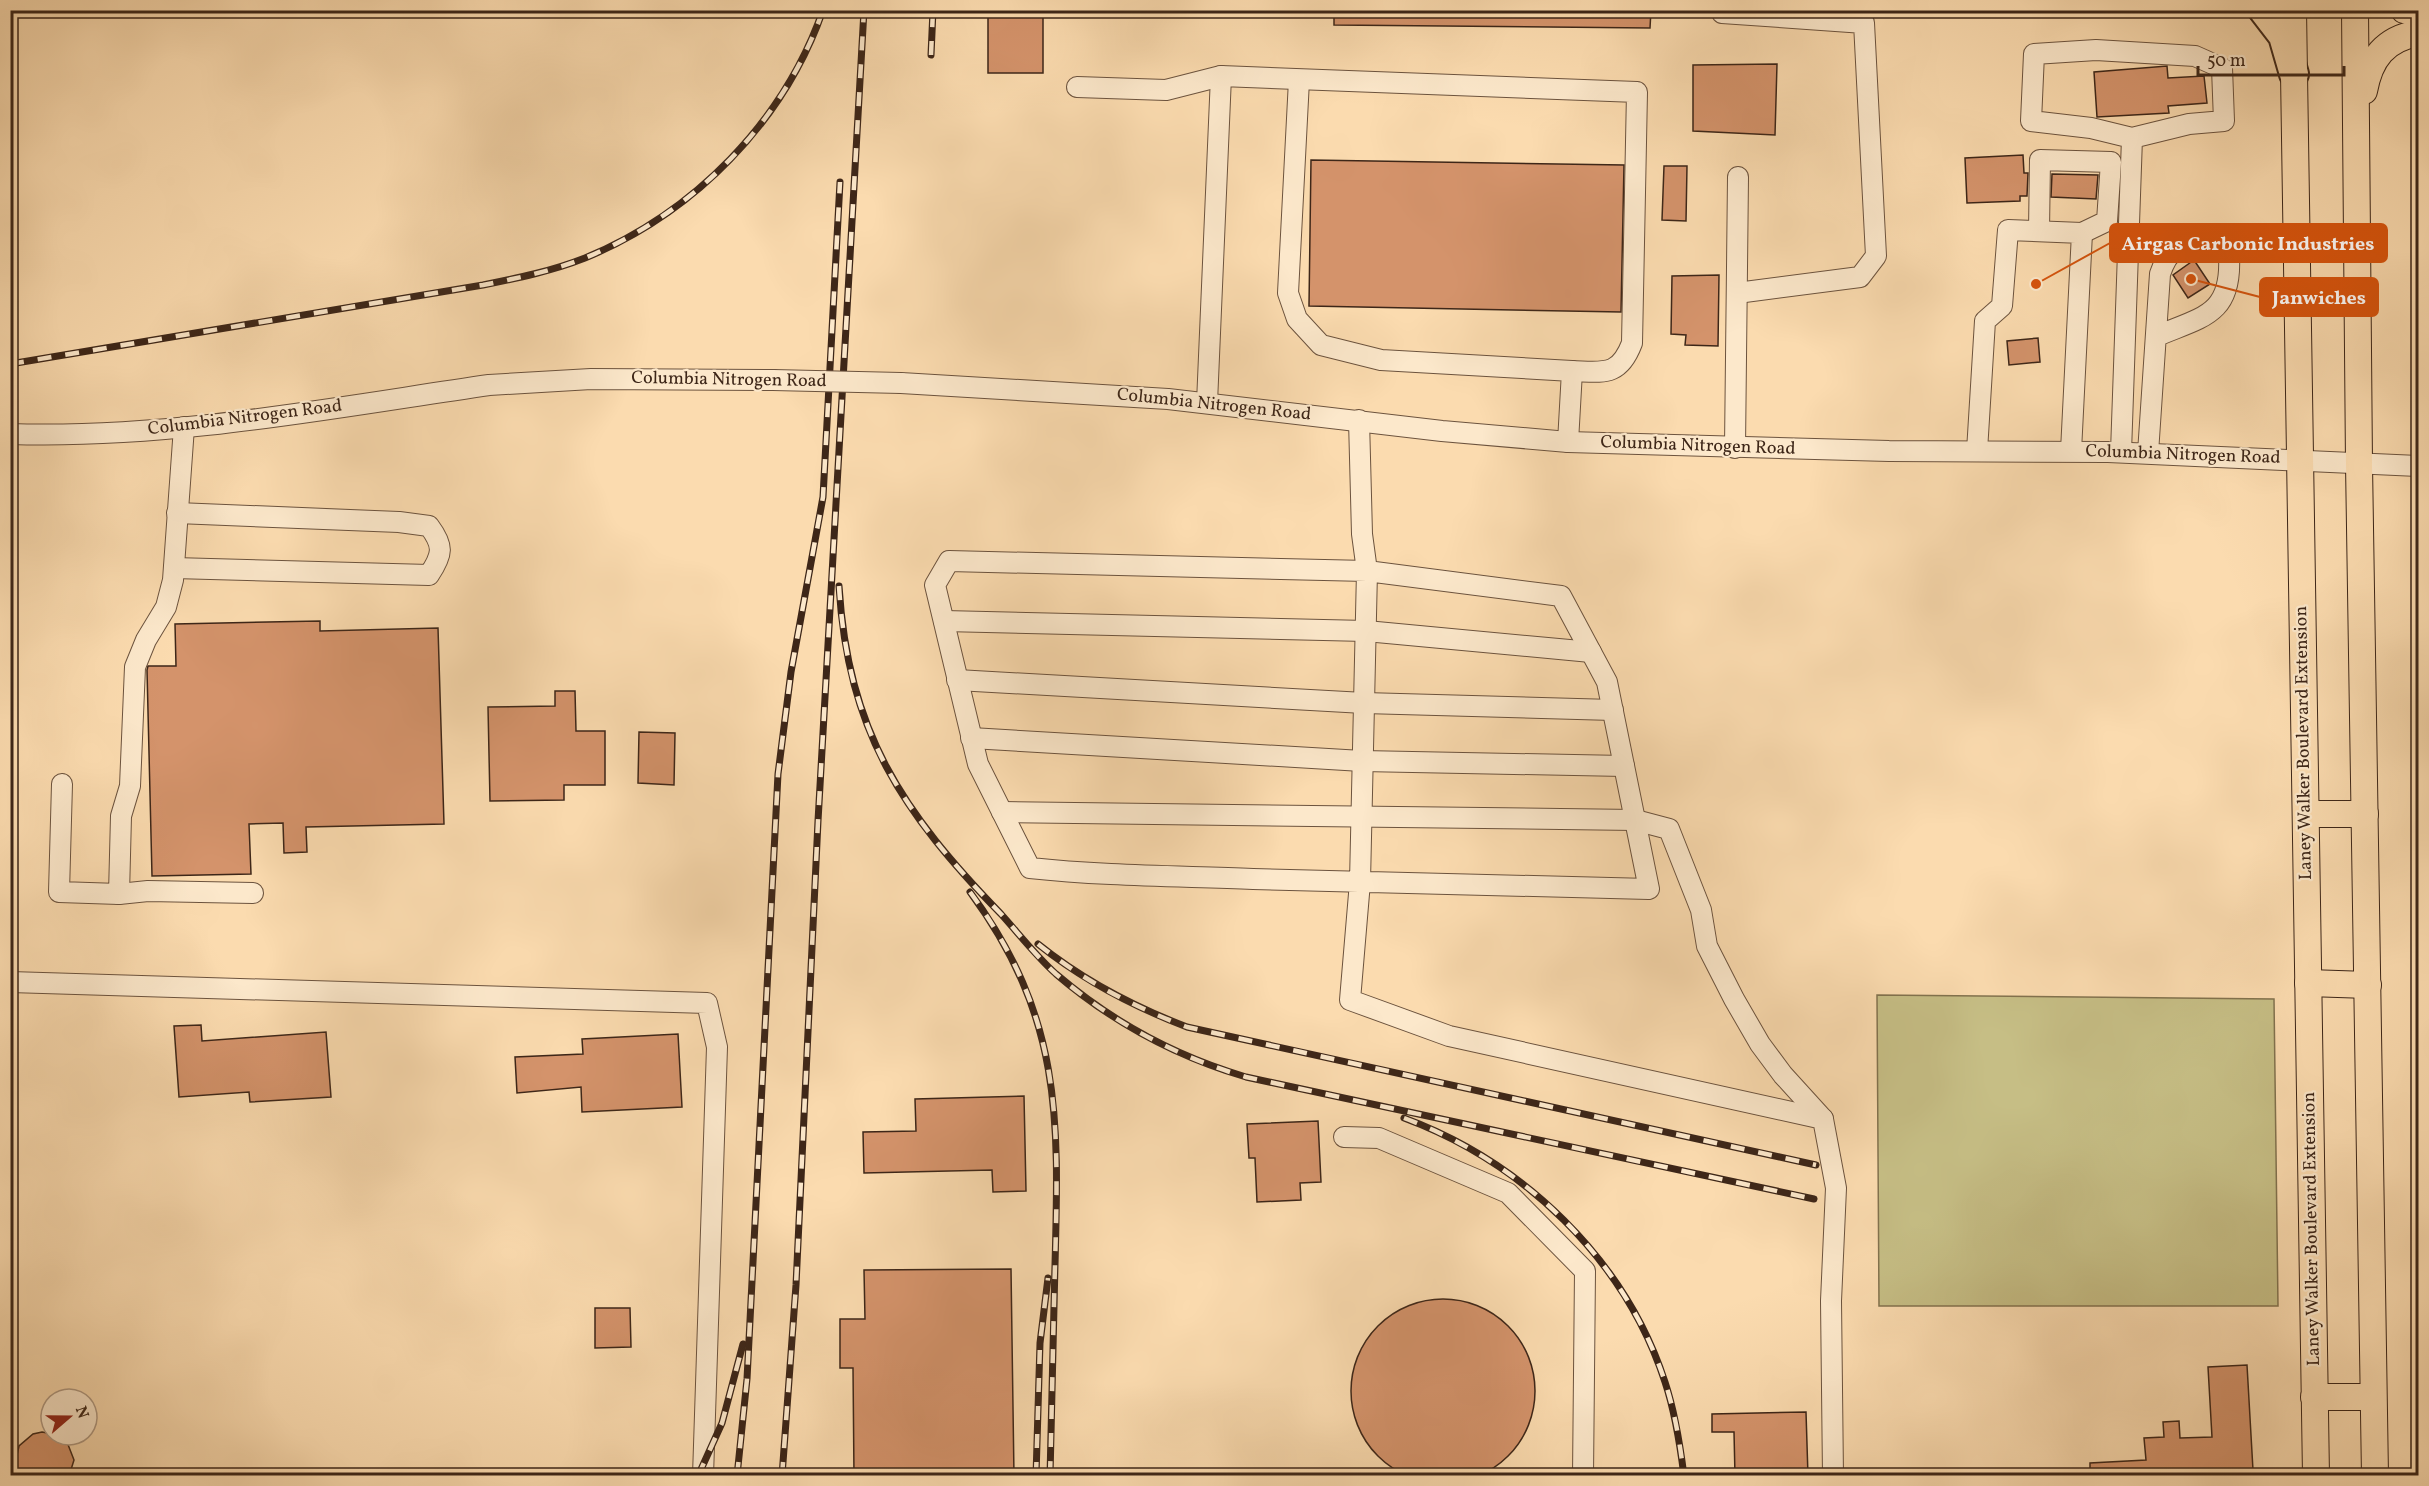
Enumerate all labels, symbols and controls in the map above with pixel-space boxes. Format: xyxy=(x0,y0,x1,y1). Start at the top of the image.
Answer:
scale bar xyxy=(2198,39,2344,77)
text: 50 m xyxy=(2207,49,2246,74)
callout: Airgas Carbonic Industries xyxy=(2110,224,2387,262)
text: Airgas Carbonic Industries xyxy=(2122,231,2374,259)
callout: Janwiches xyxy=(2260,278,2378,316)
text: Janwiches xyxy=(2271,285,2366,313)
street label: Columbia Nitrogen Road xyxy=(631,366,827,394)
street label: Columbia Nitrogen Road xyxy=(1116,382,1312,428)
street label: Columbia Nitrogen Road xyxy=(147,394,343,442)
street label: Columbia Nitrogen Road xyxy=(1600,430,1796,462)
street label: Columbia Nitrogen Road xyxy=(2085,439,2281,471)
street label: Laney Walker Boulevard Extension xyxy=(2289,605,2319,880)
street label: Laney Walker Boulevard Extension xyxy=(2297,1091,2327,1366)
north arrow xyxy=(39,1387,99,1447)
text: N xyxy=(69,1403,94,1422)

